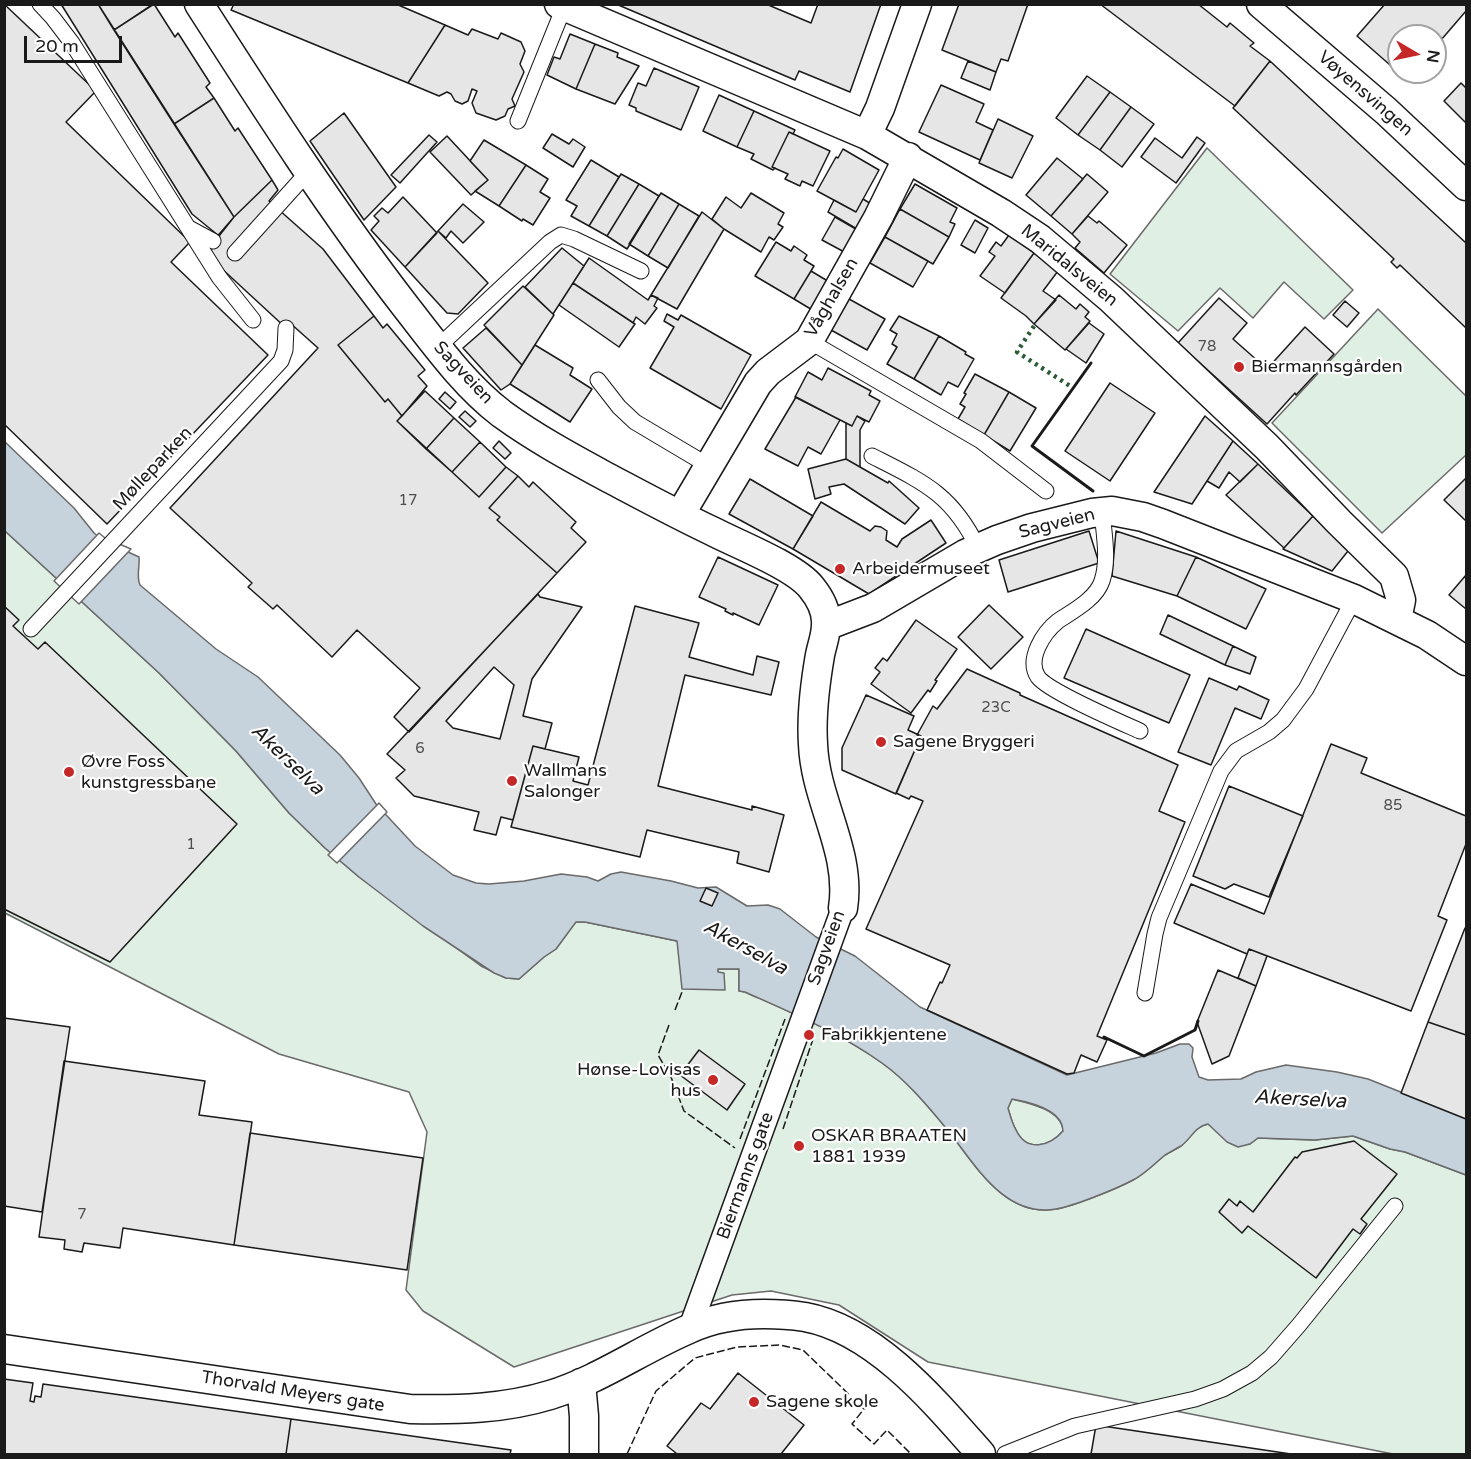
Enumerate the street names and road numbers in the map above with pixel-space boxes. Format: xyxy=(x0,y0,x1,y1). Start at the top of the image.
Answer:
street label: Vøyensvingen xyxy=(1313,47,1417,141)
street label: Maridalsveien xyxy=(1016,220,1122,312)
street label: Våghalsen xyxy=(801,254,863,342)
street label: Sagveien xyxy=(429,337,497,409)
street label: Mølleparken xyxy=(109,423,197,515)
street label: Sagveien xyxy=(1017,504,1097,544)
street label: Sagveien xyxy=(804,908,850,988)
street label: Biermanns gate xyxy=(713,1109,779,1243)
street label: Thorvald Meyers gate xyxy=(200,1367,386,1417)

